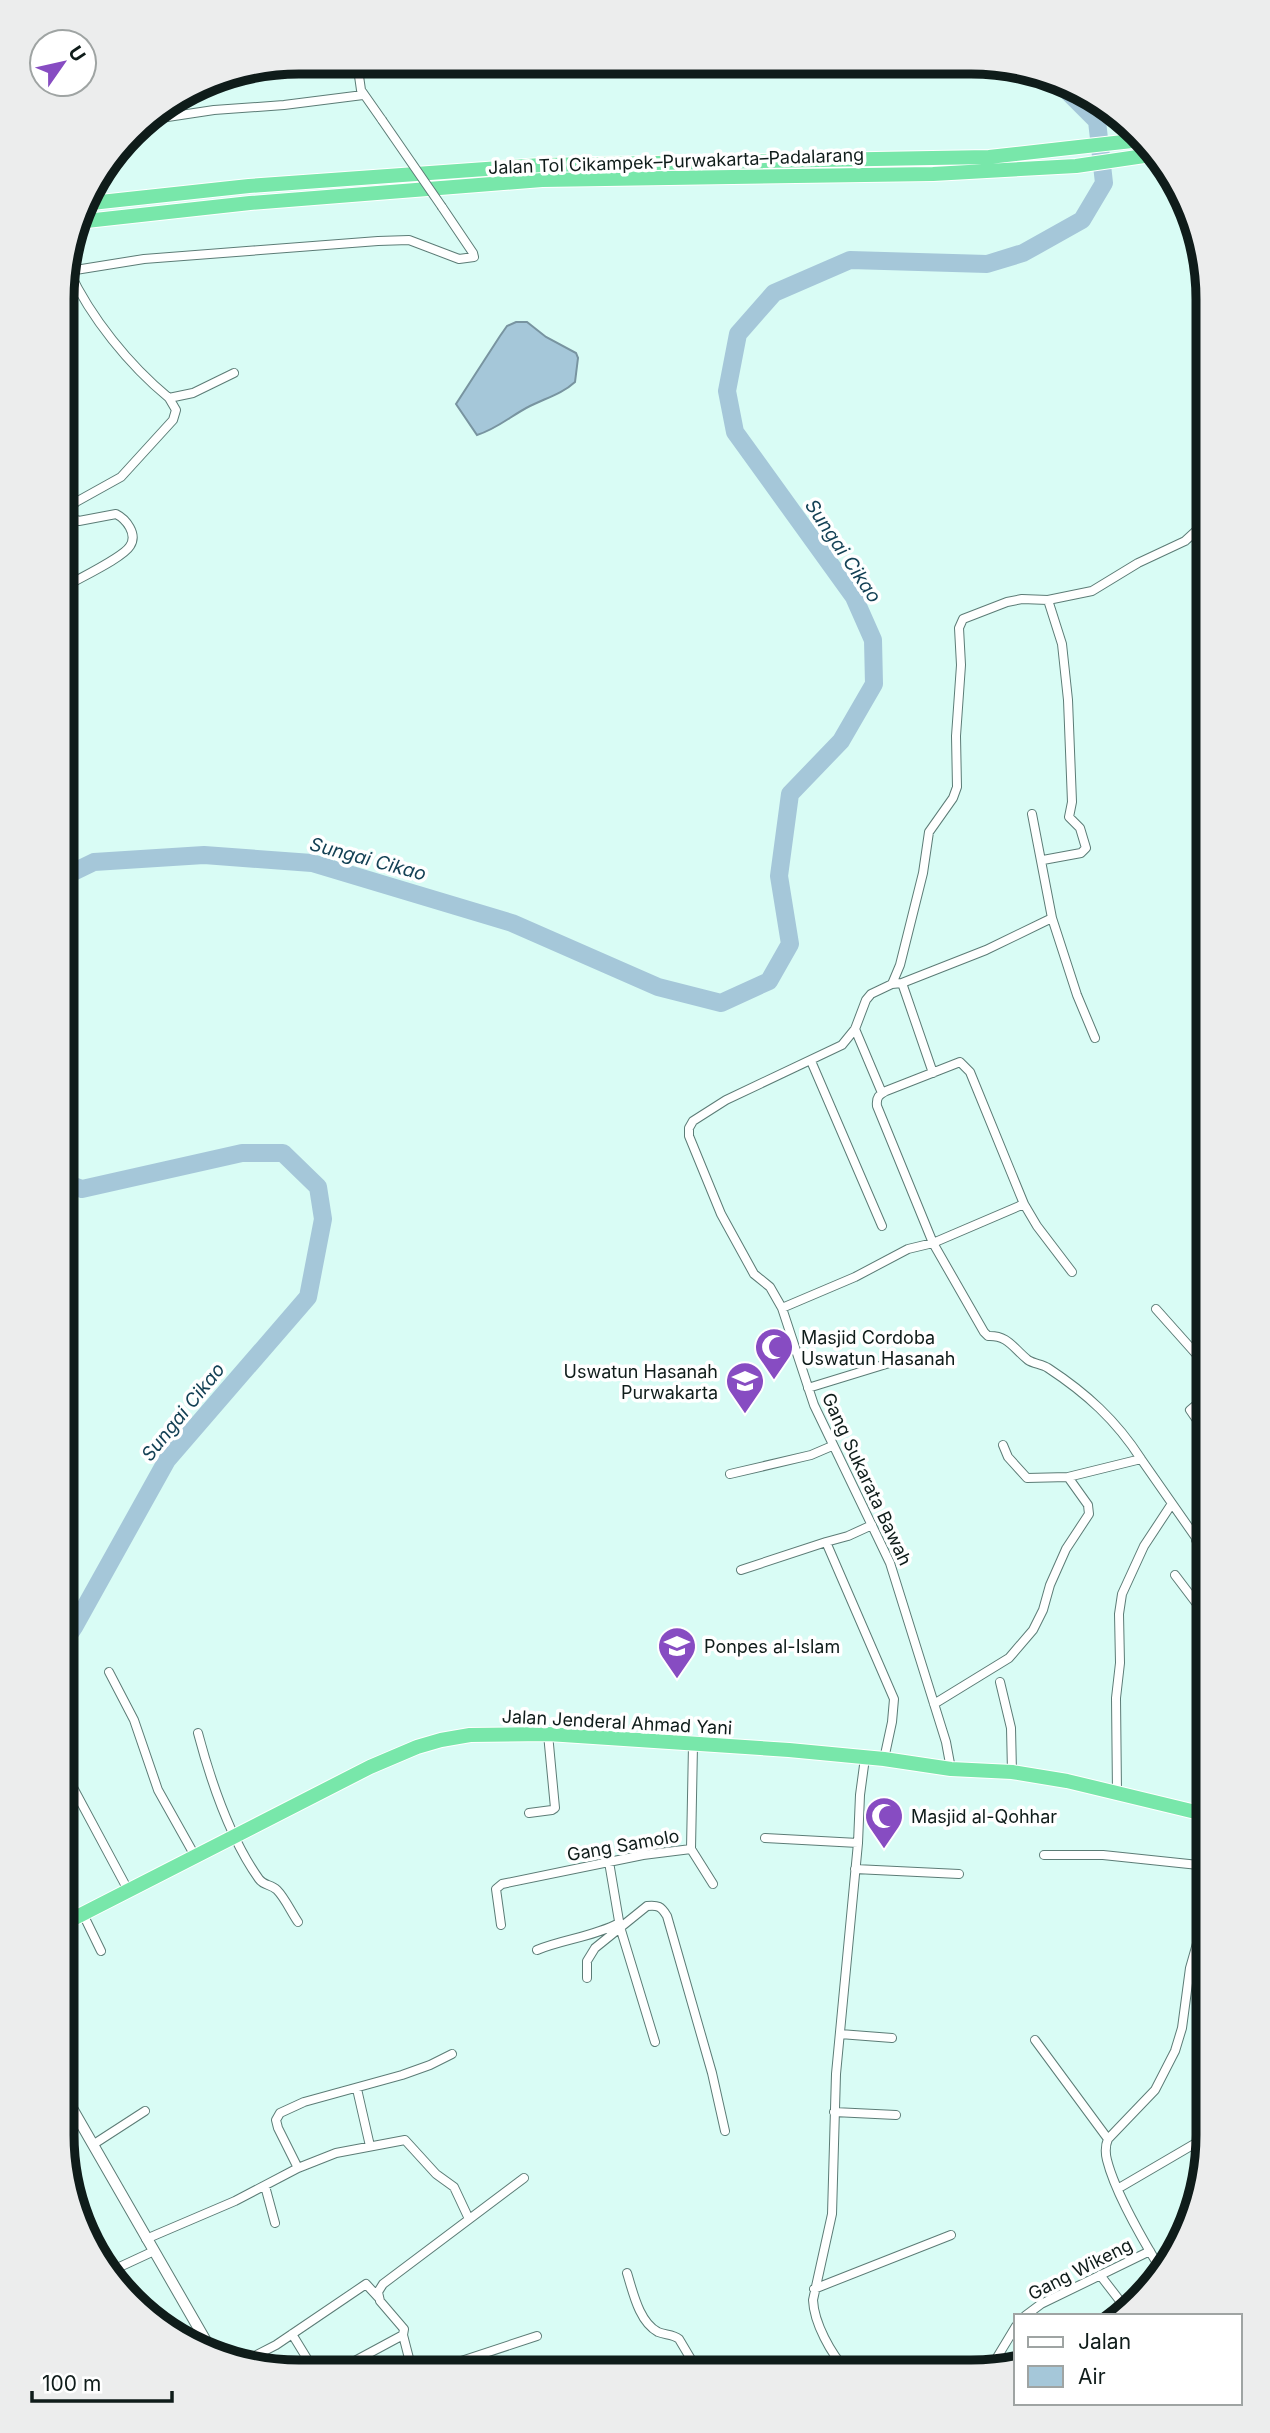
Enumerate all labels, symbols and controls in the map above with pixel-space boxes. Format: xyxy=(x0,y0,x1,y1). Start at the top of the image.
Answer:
north arrow xyxy=(28,28,98,98)
text: U xyxy=(63,42,90,66)
street label: Jalan Tol Cikampek–Purwakarta–Padalarang xyxy=(488,144,864,178)
water label: Sungai Cikao xyxy=(800,495,886,607)
water label: Sungai Cikao xyxy=(307,832,429,886)
mosque icon: Masjid Cordoba Uswatun Hasanah xyxy=(753,1326,795,1381)
place label: Masjid Cordoba Uswatun Hasanah xyxy=(801,1327,955,1369)
water label: Sungai Cikao xyxy=(136,1358,230,1466)
school or university icon: Uswatun Hasanah Purwakarta xyxy=(724,1360,766,1415)
place label: Uswatun Hasanah Purwakarta xyxy=(564,1361,718,1403)
street label: Gang Sukarata Bawah xyxy=(818,1389,916,1569)
school or university icon: Ponpes al-Islam xyxy=(656,1625,698,1680)
place label: Ponpes al-Islam xyxy=(704,1636,840,1657)
street label: Jalan Jenderal Ahmad Yani xyxy=(501,1705,733,1739)
mosque icon: Masjid al-Qohhar xyxy=(863,1795,905,1850)
place label: Masjid al-Qohhar xyxy=(911,1806,1057,1827)
street label: Gang Samolo xyxy=(565,1825,681,1865)
street label: Gang Wikeng xyxy=(1024,2234,1136,2304)
legend xyxy=(1014,2314,1242,2405)
text: Jalan xyxy=(1078,2329,1131,2354)
scale bar xyxy=(32,2360,172,2404)
text: Air xyxy=(1078,2364,1106,2389)
text: 100 m xyxy=(42,2371,101,2396)

